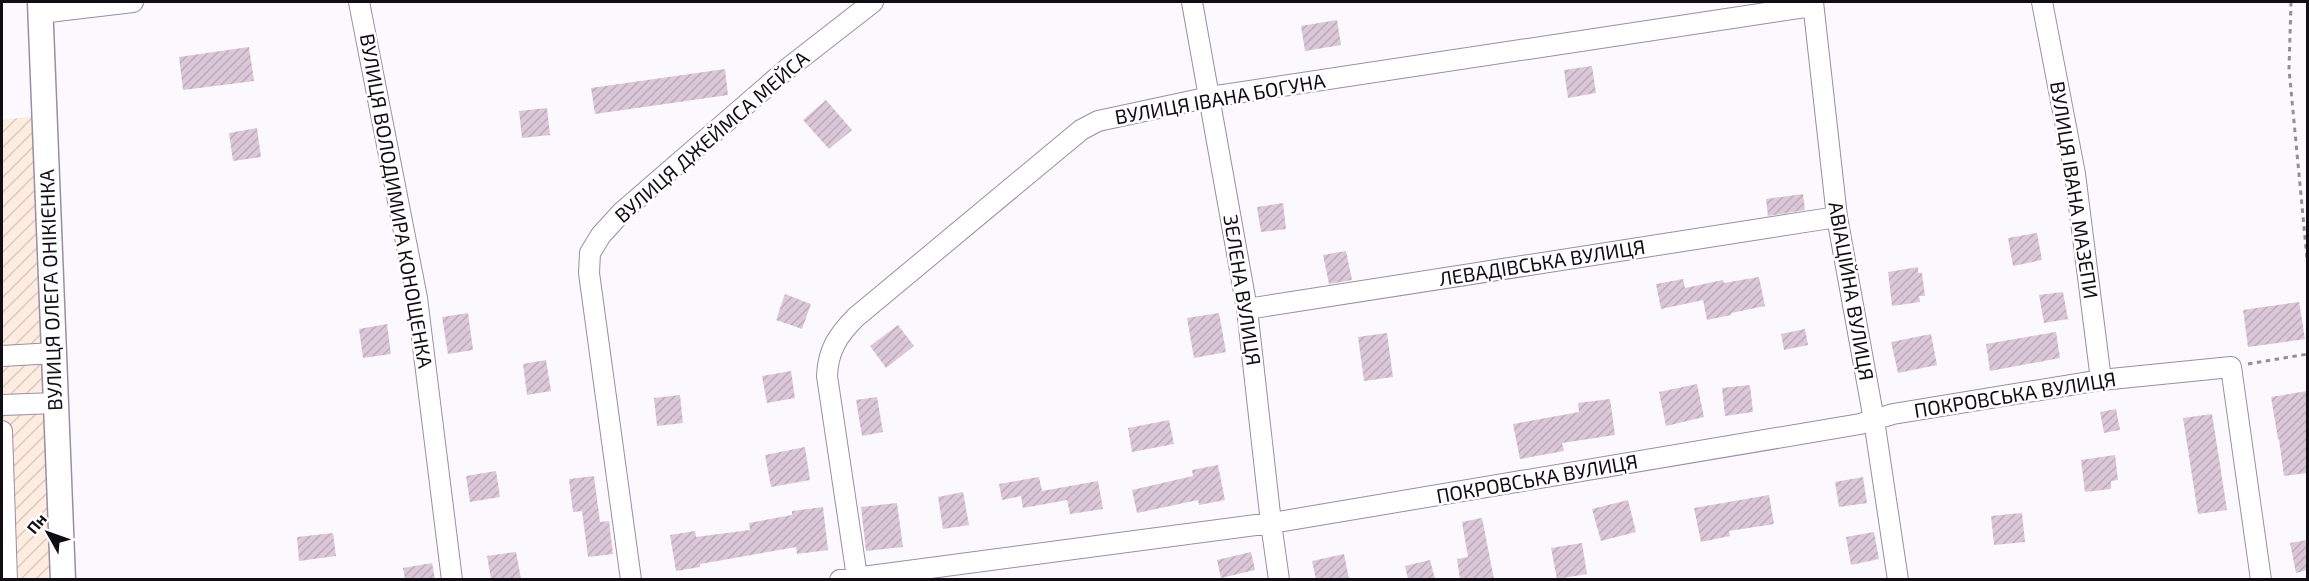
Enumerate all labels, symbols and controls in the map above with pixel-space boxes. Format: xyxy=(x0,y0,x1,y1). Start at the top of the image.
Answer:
street label: ВУЛИЦЯ ВОЛОДИМИРА КОНОЩЕНКА xyxy=(356,32,438,371)
street label: ВУЛИЦЯ ДЖЕЙМСА МЕЙСА xyxy=(609,45,814,227)
street label: ВУЛИЦЯ ІВАНА БОГУНА xyxy=(1113,68,1327,128)
street label: ВУЛИЦЯ ІВАНА МАЗЕПИ xyxy=(2046,79,2104,300)
street label: ВУЛИЦЯ ОЛЕГА ОНІКІЄНКА xyxy=(34,168,66,411)
street label: АВІАЦІЙНА ВУЛИЦЯ xyxy=(1824,199,1880,382)
street label: ЗЕЛЕНА ВУЛИЦЯ xyxy=(1219,213,1267,367)
street label: ЛЕВАДІВСЬКА ВУЛИЦЯ xyxy=(1437,234,1647,290)
street label: ПОКРОВСЬКА ВУЛИЦЯ xyxy=(1912,366,2118,422)
street label: ПОКРОВСЬКА ВУЛИЦЯ xyxy=(1434,448,1639,508)
north arrow xyxy=(18,503,78,563)
text: Пн xyxy=(22,509,50,537)

